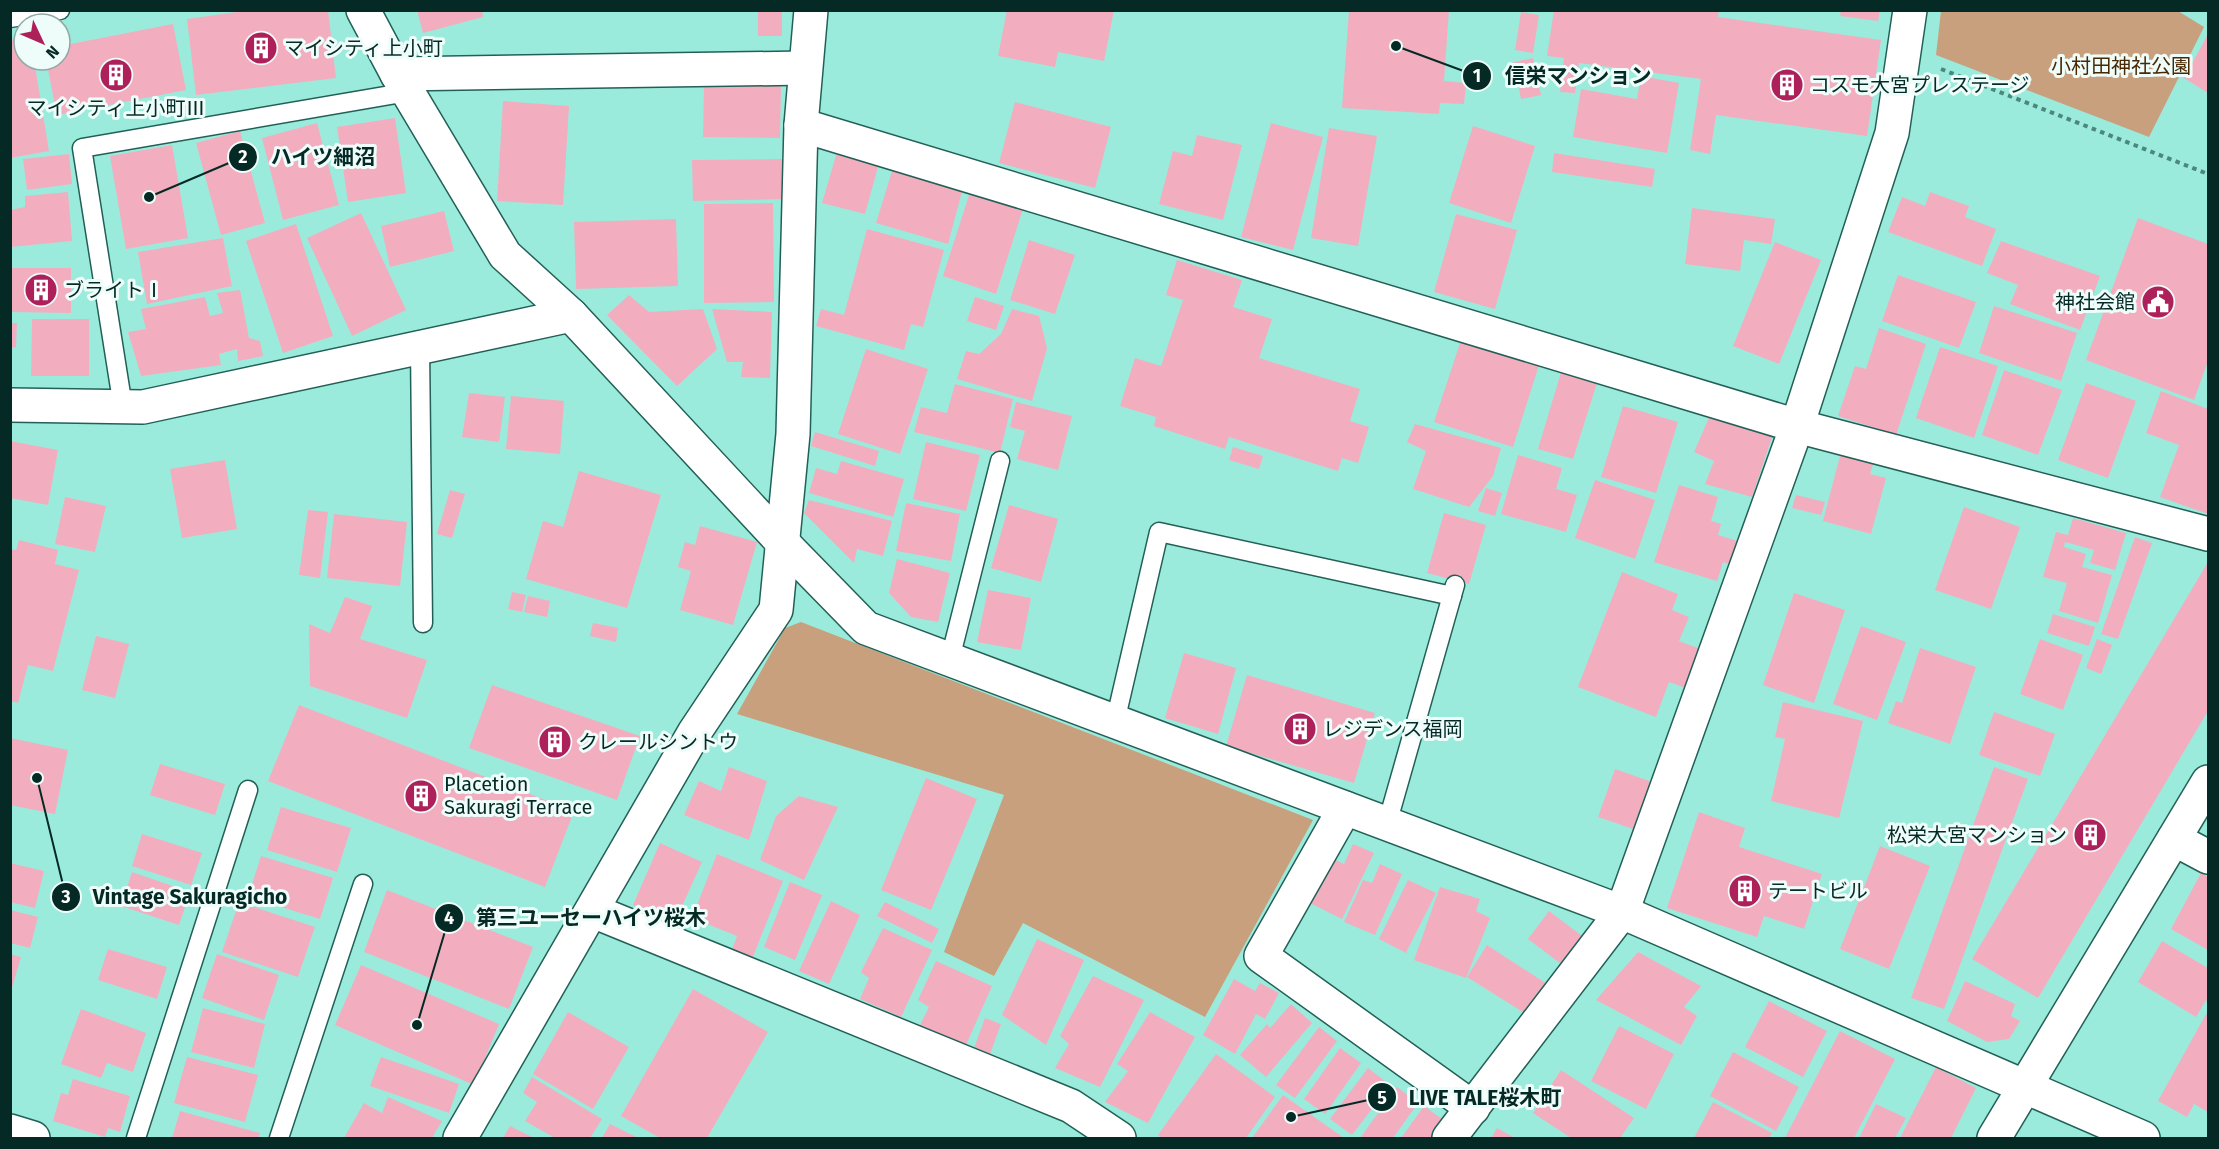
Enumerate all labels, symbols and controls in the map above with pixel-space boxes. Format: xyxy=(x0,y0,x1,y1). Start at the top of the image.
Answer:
north arrow xyxy=(12,12,72,72)
building icon: マイシティ上小町 xyxy=(243,30,279,66)
place label: マイシティ上小町 xyxy=(284,36,443,60)
text: N xyxy=(42,42,63,62)
park label: 小村田神社公園 xyxy=(2051,54,2191,78)
callout: 信栄マンション xyxy=(1462,56,1663,95)
building icon: マイシティ上小町Ⅲ xyxy=(98,57,134,93)
text: 信栄マンション xyxy=(1505,63,1652,89)
text: 1 xyxy=(1473,65,1481,87)
building icon: コスモ大宮プレステージ xyxy=(1769,67,1805,103)
place label: コスモ大宮プレステージ xyxy=(1810,73,2030,97)
place label: マイシティ上小町Ⅲ xyxy=(27,96,205,120)
callout: ハイツ細沼 xyxy=(228,137,387,176)
text: ハイツ細沼 xyxy=(271,144,375,170)
text: 2 xyxy=(238,146,248,168)
building icon: ブライトⅠ xyxy=(23,272,59,308)
place label: ブライトⅠ xyxy=(64,278,164,302)
public building icon: 神社会館 xyxy=(2140,284,2176,320)
place label: 神社会館 xyxy=(2055,290,2135,314)
building icon: レジデンス福岡 xyxy=(1282,711,1318,747)
place label: レジデンス福岡 xyxy=(1323,717,1463,741)
building icon: クレールシントウ xyxy=(537,724,573,760)
place label: クレールシントウ xyxy=(578,730,738,754)
place label: Placetion Sakuragi Terrace xyxy=(444,772,592,819)
building icon: Placetion Sakuragi Terrace xyxy=(403,778,439,814)
building icon: 松栄大宮マンション xyxy=(2072,817,2108,853)
place label: 松栄大宮マンション xyxy=(1887,823,2067,847)
building icon: テートビル xyxy=(1727,873,1763,909)
callout: Vintage Sakuragicho xyxy=(51,877,300,916)
place label: テートビル xyxy=(1768,879,1868,903)
text: Vintage Sakuragicho xyxy=(92,884,287,910)
text: 3 xyxy=(60,886,71,908)
callout: 第三ユーセーハイツ桜木 xyxy=(434,899,719,938)
text: 第三ユーセーハイツ桜木 xyxy=(476,905,706,931)
text: 4 xyxy=(444,907,454,929)
callout: LIVE TALE桜木町 xyxy=(1367,1078,1573,1117)
text: LIVE TALE桜木町 xyxy=(1409,1085,1561,1111)
text: 5 xyxy=(1377,1087,1387,1109)

